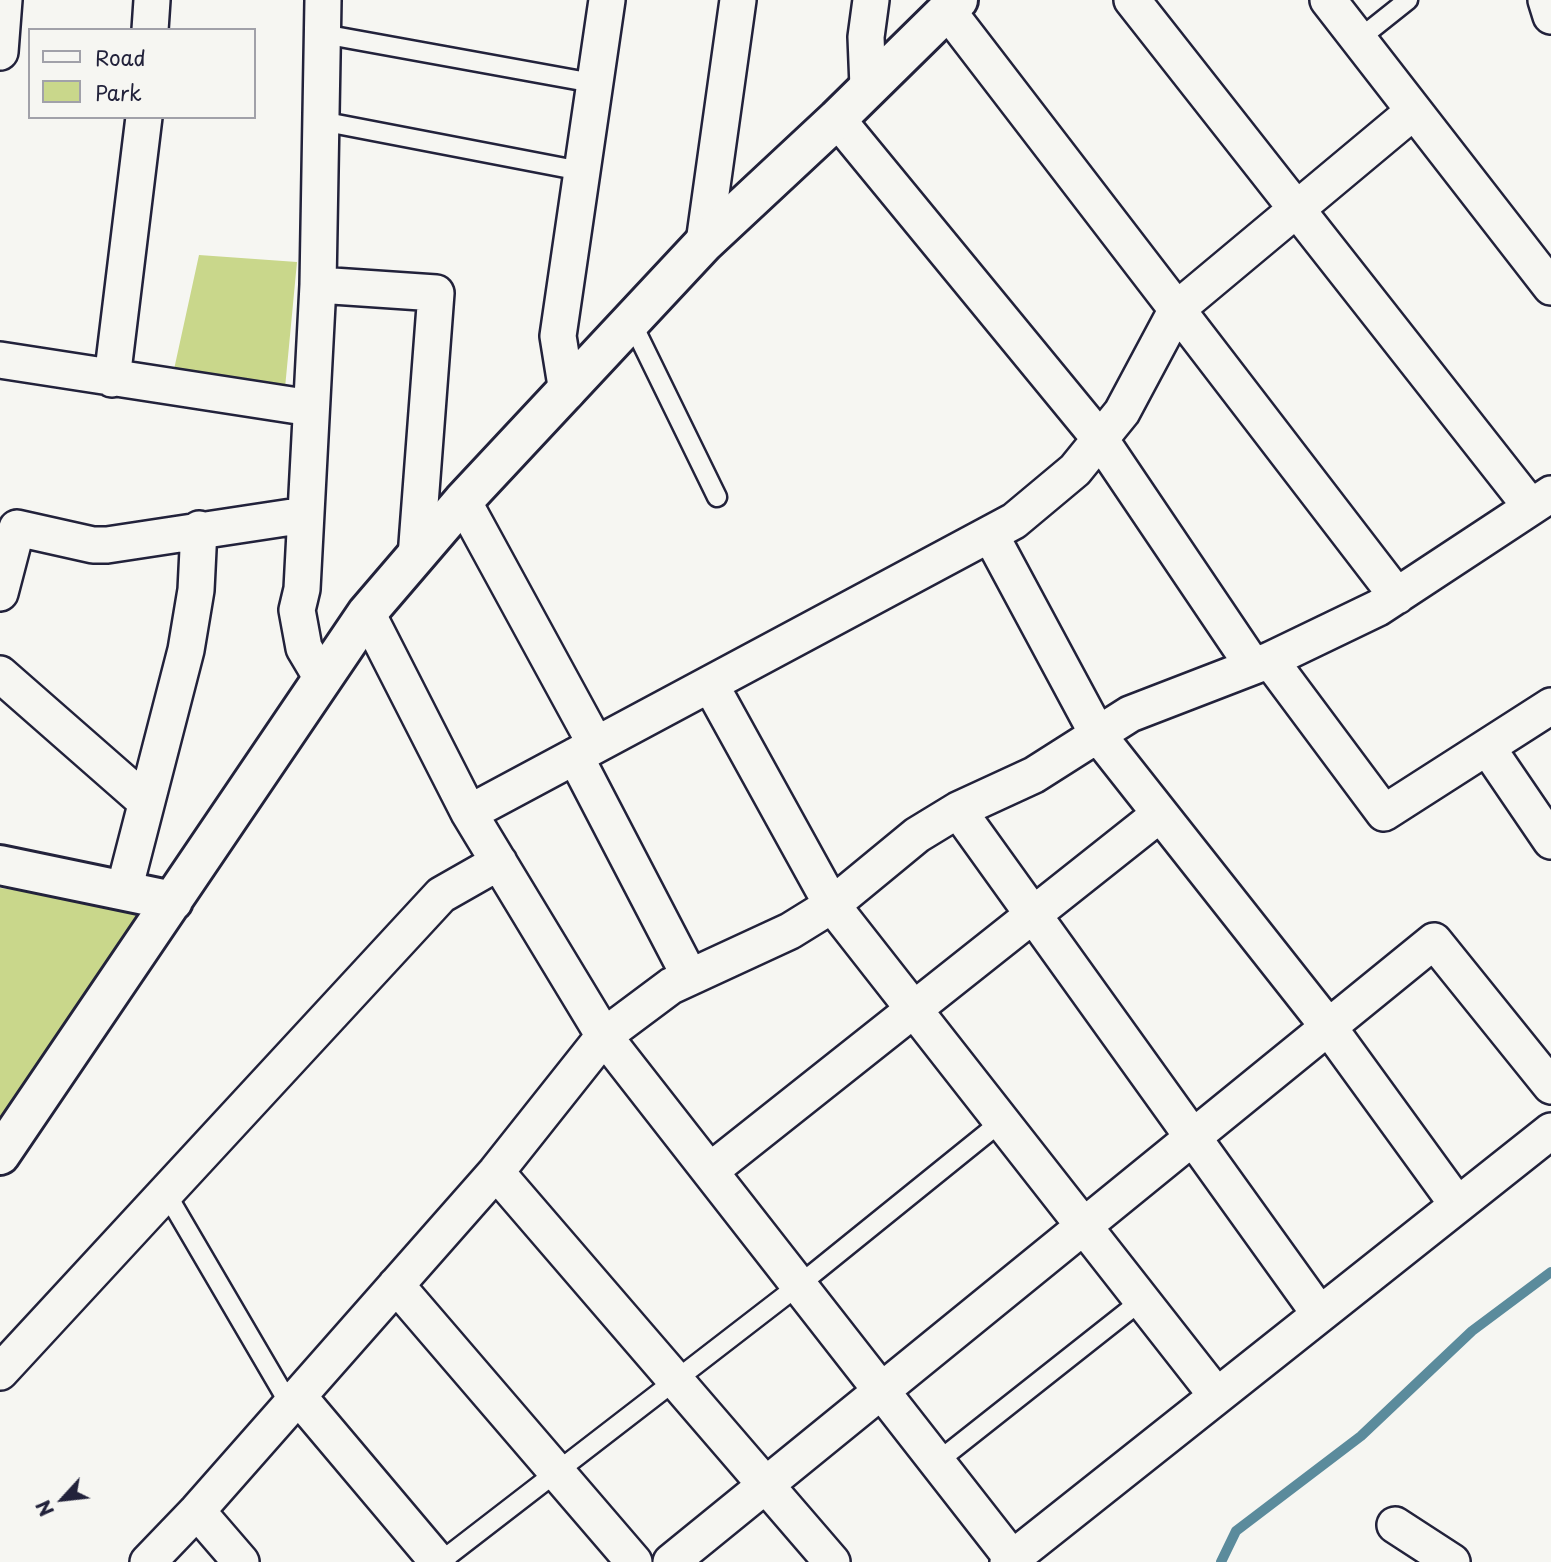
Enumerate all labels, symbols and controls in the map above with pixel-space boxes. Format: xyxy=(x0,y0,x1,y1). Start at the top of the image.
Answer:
legend xyxy=(28,28,256,119)
text: Road xyxy=(95,41,146,73)
text: Park xyxy=(95,76,142,108)
north arrow xyxy=(28,1464,98,1534)
text: N xyxy=(28,1495,60,1522)

